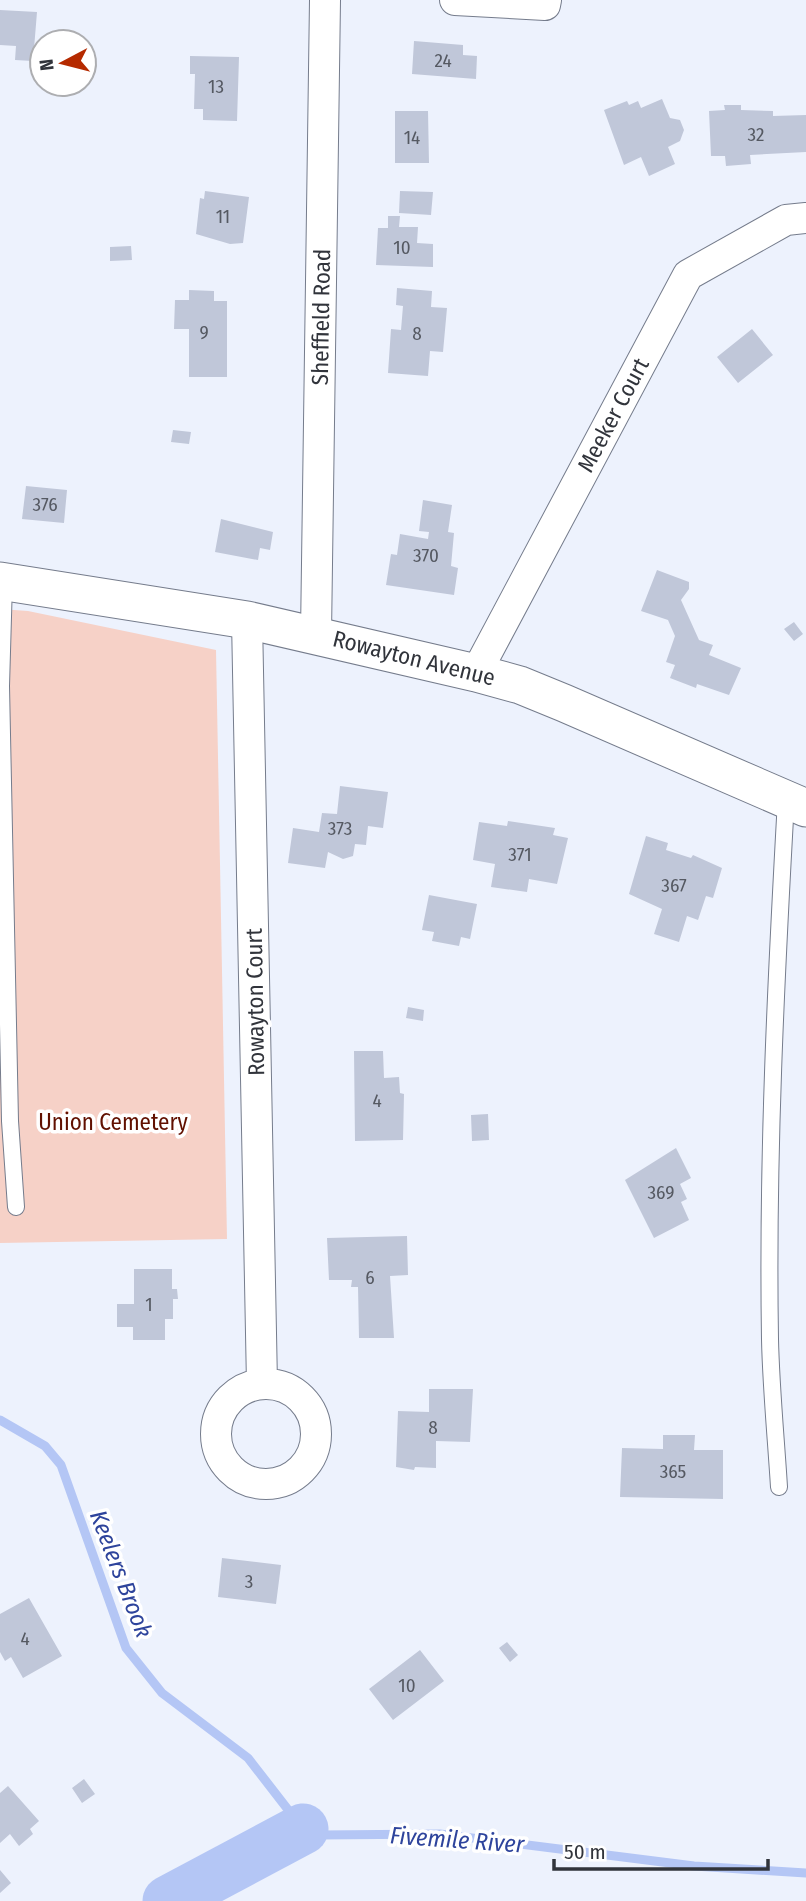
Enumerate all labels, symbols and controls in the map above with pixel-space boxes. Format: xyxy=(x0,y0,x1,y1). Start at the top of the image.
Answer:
north arrow xyxy=(28,28,98,98)
house number: 24 xyxy=(434,49,452,72)
text: N xyxy=(35,58,59,72)
house number: 13 xyxy=(208,75,224,98)
house number: 32 xyxy=(748,123,764,146)
house number: 14 xyxy=(404,126,420,149)
house number: 11 xyxy=(216,205,230,228)
house number: 10 xyxy=(393,236,411,259)
street label: Sheffield Road xyxy=(306,248,336,386)
house number: 9 xyxy=(199,321,209,344)
house number: 8 xyxy=(412,322,422,345)
street label: Meeker Court xyxy=(571,353,655,477)
house number: 376 xyxy=(32,493,58,516)
house number: 370 xyxy=(413,544,439,567)
street label: Rowayton Avenue xyxy=(330,624,498,692)
house number: 373 xyxy=(328,817,352,840)
house number: 371 xyxy=(508,843,532,866)
house number: 367 xyxy=(661,874,687,897)
street label: Rowayton Court xyxy=(240,927,270,1076)
house number: 4 xyxy=(372,1089,382,1112)
park label: Union Cemetery xyxy=(38,1108,188,1136)
house number: 369 xyxy=(648,1181,674,1204)
house number: 6 xyxy=(365,1266,375,1289)
house number: 1 xyxy=(145,1293,153,1316)
house number: 8 xyxy=(428,1416,438,1439)
house number: 365 xyxy=(660,1460,686,1483)
water label: Keelers Brook xyxy=(84,1506,158,1642)
house number: 3 xyxy=(245,1570,253,1593)
house number: 4 xyxy=(20,1627,30,1650)
house number: 10 xyxy=(398,1674,416,1697)
water label: Fivemile River xyxy=(389,1821,526,1859)
scale bar xyxy=(554,1828,768,1872)
text: 50 m xyxy=(564,1839,606,1865)

